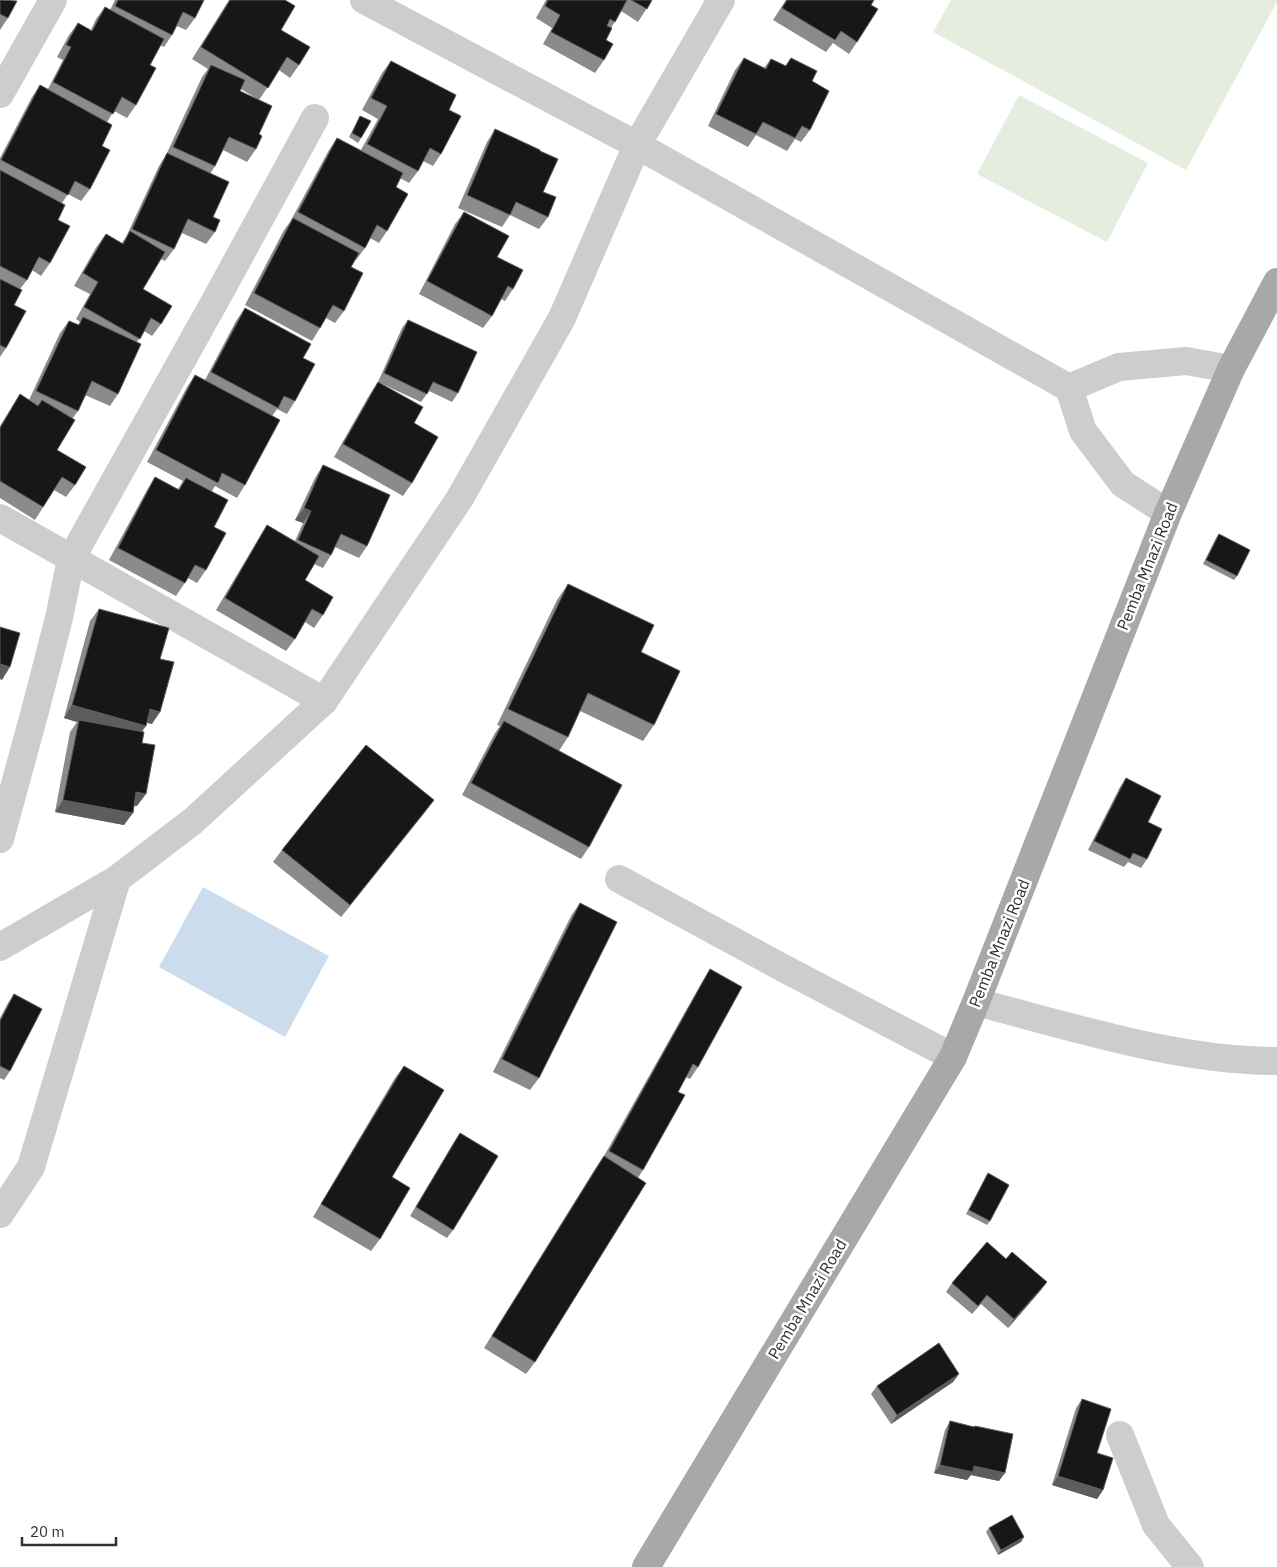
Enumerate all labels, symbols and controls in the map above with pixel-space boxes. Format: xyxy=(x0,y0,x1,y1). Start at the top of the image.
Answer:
street label: Pemba Mnazi Road xyxy=(1112,499,1182,633)
street label: Pemba Mnazi Road xyxy=(964,876,1034,1010)
street label: Pemba Mnazi Road xyxy=(763,1235,851,1363)
scale bar xyxy=(22,1514,116,1546)
text: 20 m xyxy=(30,1522,65,1541)

